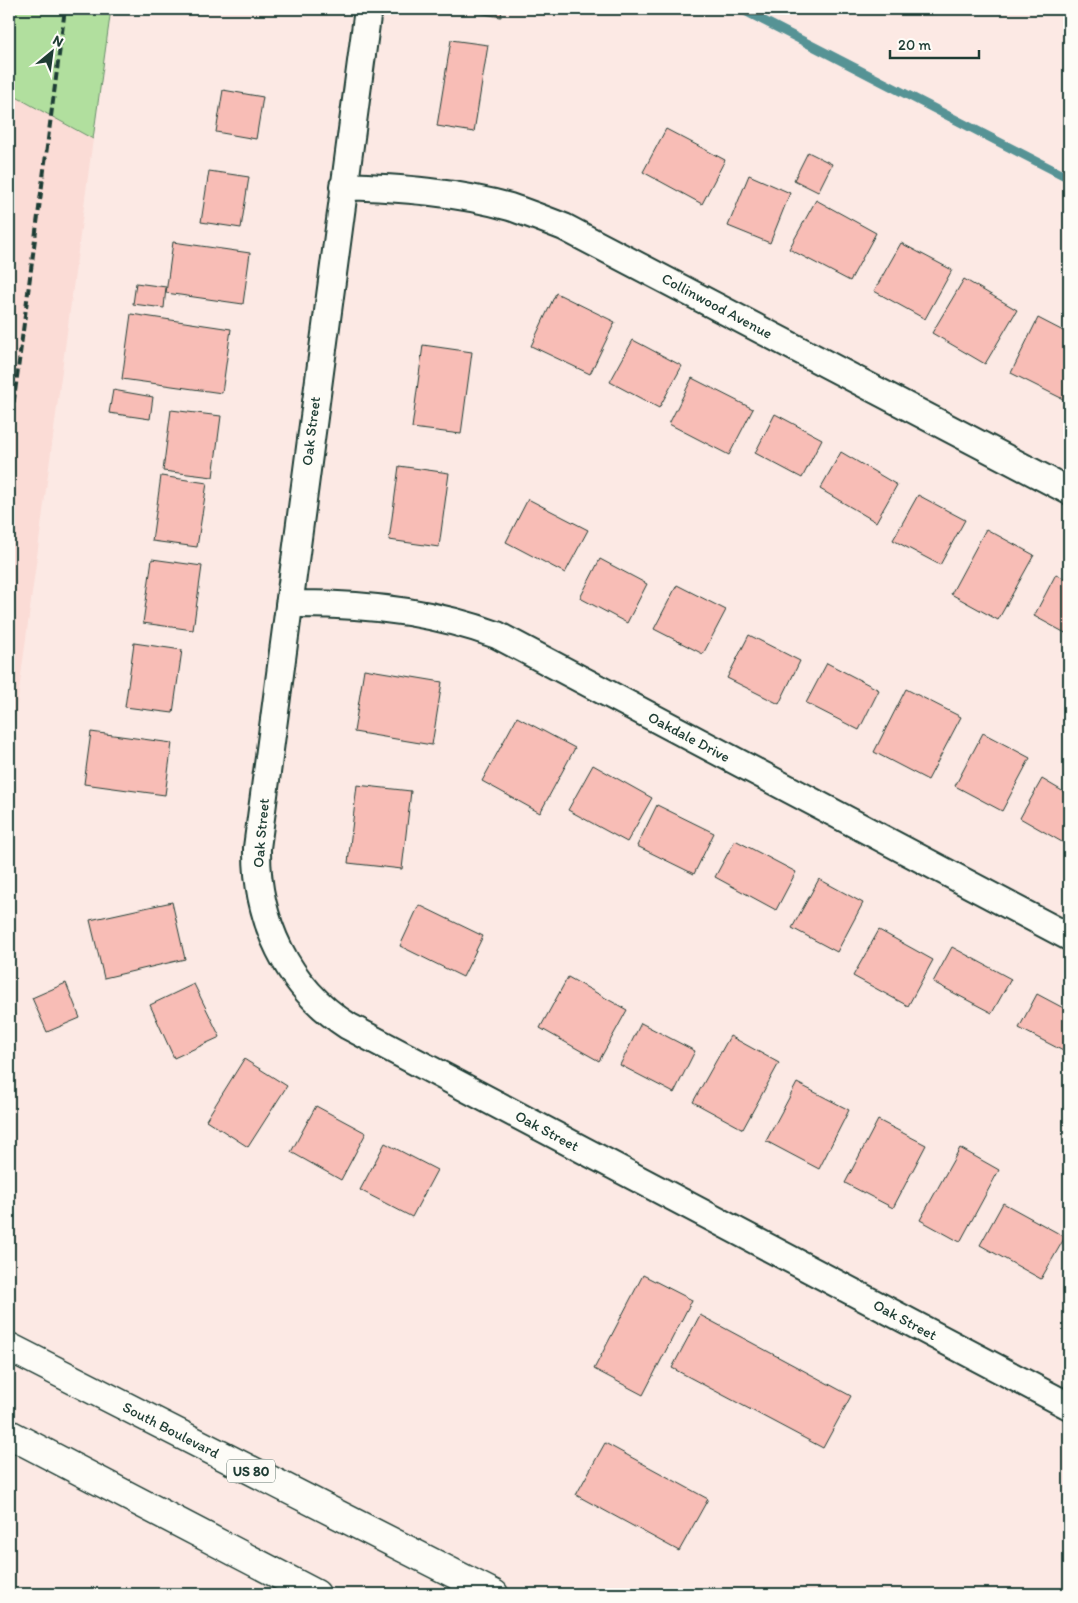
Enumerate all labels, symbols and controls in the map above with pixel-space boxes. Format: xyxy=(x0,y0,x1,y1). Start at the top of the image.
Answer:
north arrow xyxy=(28,28,78,78)
scale bar xyxy=(890,28,979,60)
text: N xyxy=(50,31,66,51)
text: 20 m xyxy=(898,36,932,54)
street label: Collinwood Avenue xyxy=(659,269,775,343)
street label: Oak Street xyxy=(298,395,324,467)
street label: Oakdale Drive xyxy=(645,708,733,766)
street label: Oak Street xyxy=(249,797,273,868)
street label: Oak Street xyxy=(512,1107,582,1155)
street label: Oak Street xyxy=(870,1296,940,1344)
street label: South Boulevard xyxy=(120,1398,222,1462)
road number: US 80 xyxy=(227,1460,275,1482)

